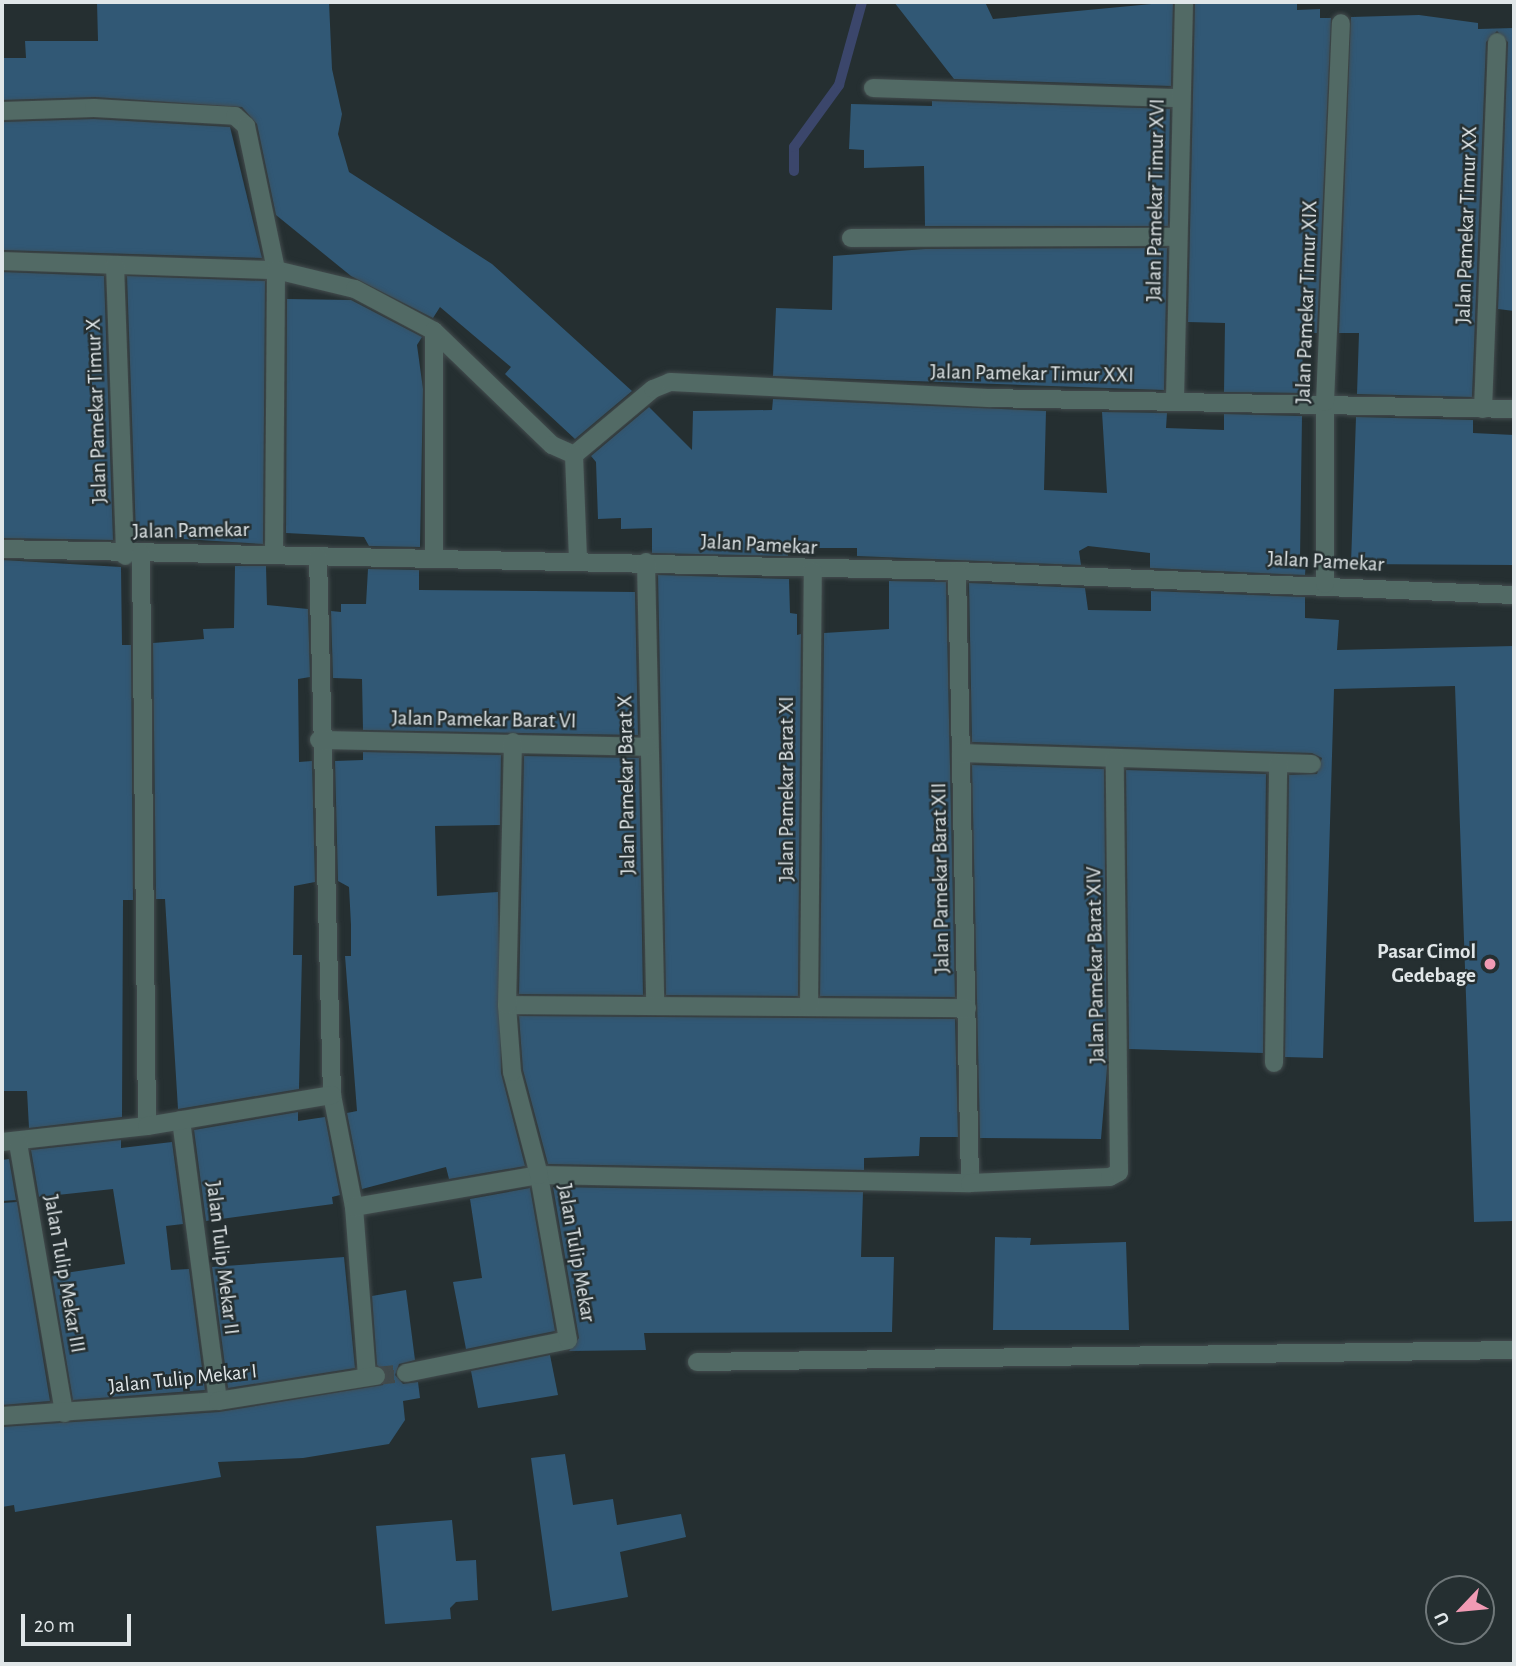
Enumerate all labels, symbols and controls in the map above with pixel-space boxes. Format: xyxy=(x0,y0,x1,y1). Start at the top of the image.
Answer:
street label: Jalan Pamekar Timur XVI xyxy=(1142,98,1170,302)
street label: Jalan Pamekar Timur XX xyxy=(1451,126,1483,324)
street label: Jalan Pamekar Timur XIX xyxy=(1291,200,1323,404)
street label: Jalan Pamekar Timur X xyxy=(81,318,113,504)
street label: Jalan Pamekar Timur XXI xyxy=(930,360,1134,388)
street label: Jalan Pamekar xyxy=(133,517,249,545)
street label: Jalan Pamekar xyxy=(700,529,818,561)
street label: Jalan Pamekar xyxy=(1267,546,1385,578)
street label: Jalan Pamekar Barat X xyxy=(613,695,641,875)
street label: Jalan Pamekar Barat XI xyxy=(774,696,800,882)
street label: Jalan Pamekar Barat VI xyxy=(391,706,577,734)
street label: Jalan Pamekar Barat XII xyxy=(927,782,955,974)
street label: Jalan Pamekar Barat XIV xyxy=(1082,866,1110,1064)
place label: Pasar Cimol Gedebage xyxy=(1377,939,1476,989)
marker: Pasar Cimol Gedebage xyxy=(1482,956,1498,972)
street label: Jalan Tulip Mekar II xyxy=(200,1180,244,1336)
street label: Jalan Tulip Mekar xyxy=(551,1182,601,1324)
street label: Jalan Tulip Mekar III xyxy=(38,1193,90,1355)
street label: Jalan Tulip Mekar I xyxy=(108,1359,258,1399)
north arrow xyxy=(1425,1575,1495,1645)
scale bar xyxy=(24,1600,135,1644)
text: U xyxy=(1431,1609,1454,1628)
text: 20 m xyxy=(34,1615,75,1636)

